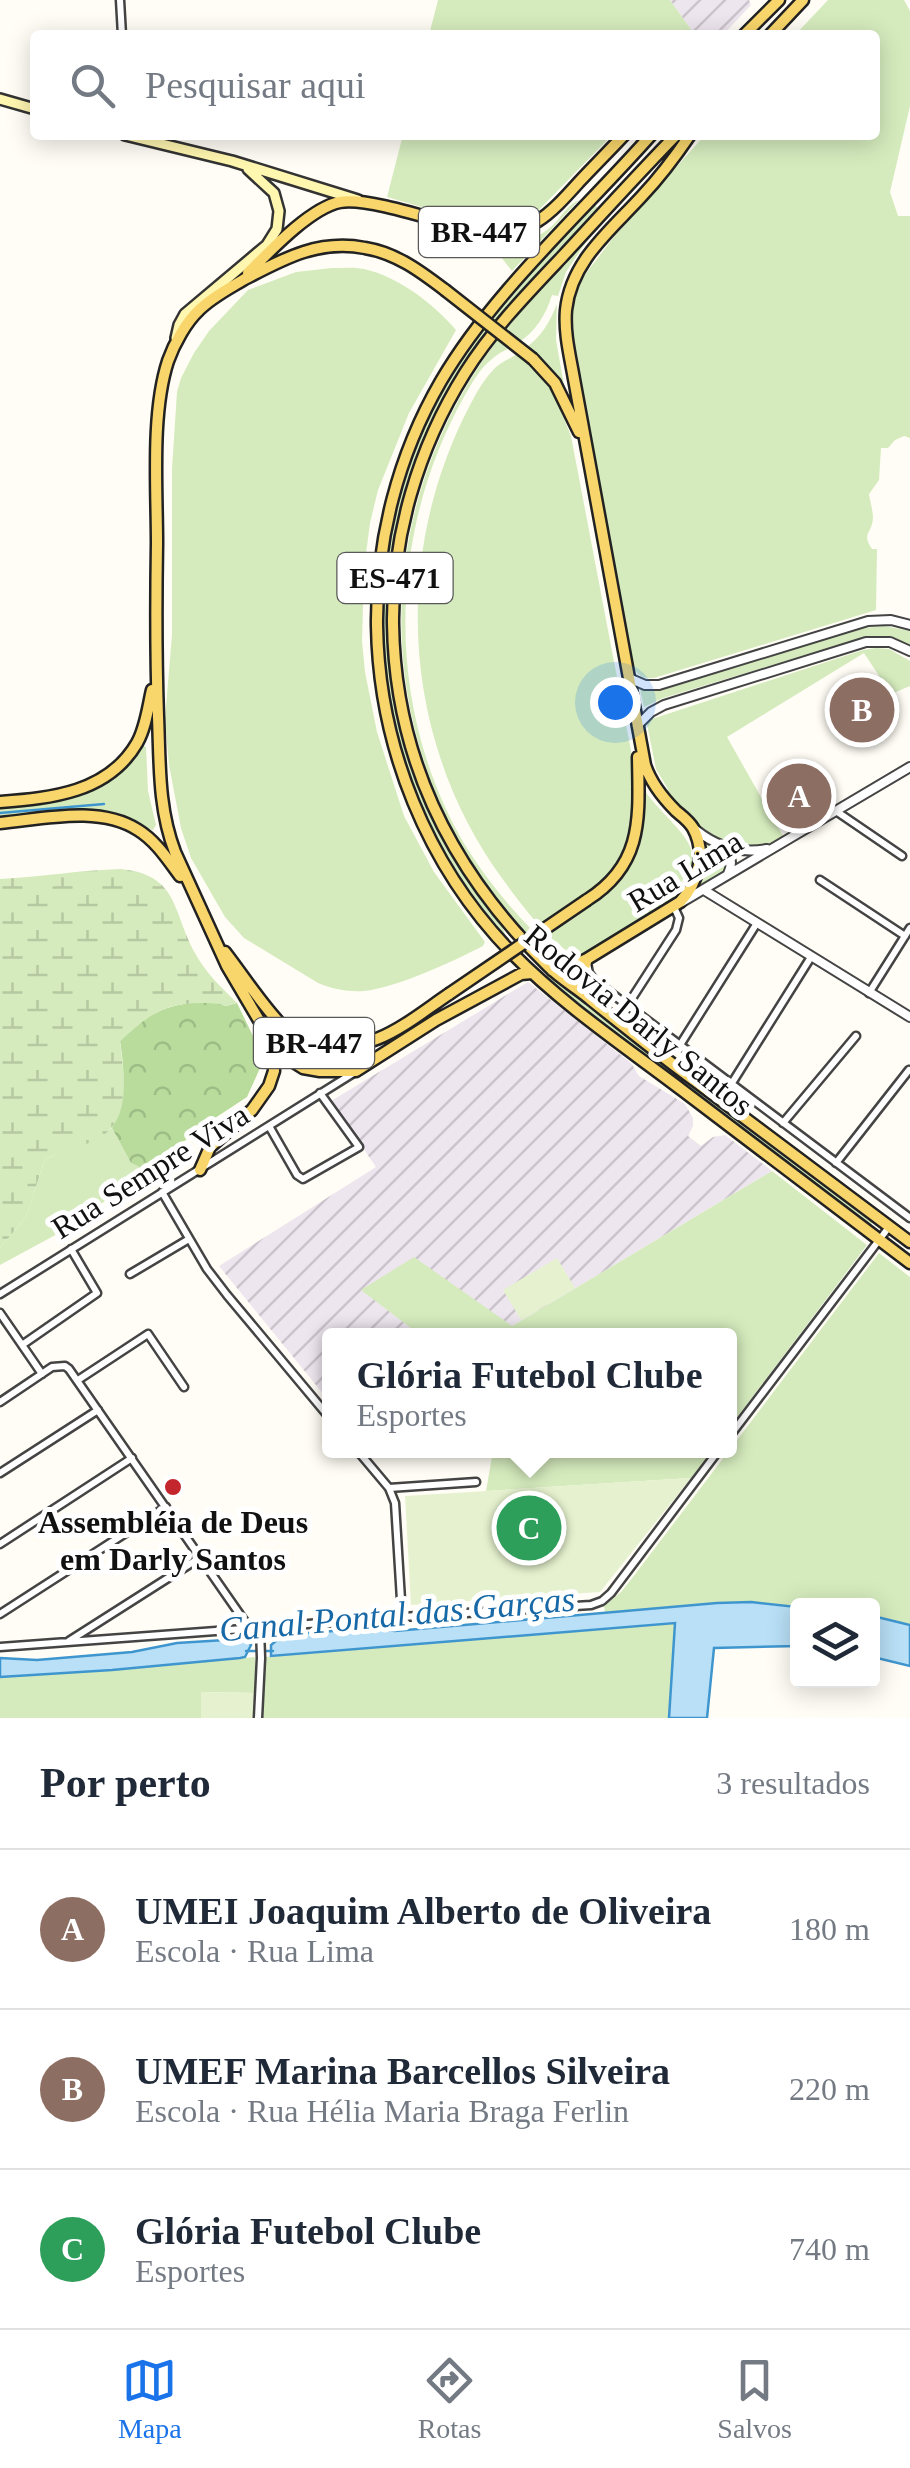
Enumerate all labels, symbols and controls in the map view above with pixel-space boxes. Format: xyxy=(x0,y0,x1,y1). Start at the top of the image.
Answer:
search box xyxy=(30,30,880,140)
icon: search xyxy=(65,58,120,113)
text: Pesquisar aqui xyxy=(145,64,366,106)
road number: BR-447 xyxy=(419,207,539,257)
road number: ES-471 xyxy=(338,553,452,603)
pin: B xyxy=(830,672,894,748)
your location xyxy=(590,677,641,728)
pin: A xyxy=(766,758,832,834)
street label: Rua Lima xyxy=(621,823,749,919)
street label: Rodovia Darly Santos xyxy=(518,917,760,1123)
road number: BR-447 xyxy=(254,1018,374,1068)
street label: Rua Sempre Viva xyxy=(45,1096,255,1246)
popup xyxy=(322,1328,737,1458)
text: Glória Futebol Clube xyxy=(356,1354,703,1396)
text: Esportes xyxy=(356,1397,467,1433)
marker: Assembléia de Deus em Darly Santos xyxy=(162,1476,184,1498)
pin: C xyxy=(496,1490,562,1566)
place label: Assembléia de Deus em Darly Santos xyxy=(38,1504,308,1577)
water label: Canal Pontal das Garças xyxy=(218,1580,576,1649)
map controls xyxy=(790,1598,880,1688)
button: layers xyxy=(790,1598,880,1688)
text: Por perto xyxy=(40,1760,211,1806)
text: 3 resultados xyxy=(716,1765,870,1801)
text: UMEI Joaquim Alberto de Oliveira xyxy=(135,1890,711,1932)
text: A xyxy=(61,1911,84,1947)
text: 180 m xyxy=(789,1911,870,1947)
text: Escola · Rua Lima xyxy=(135,1933,374,1969)
text: UMEF Marina Barcellos Silveira xyxy=(135,2050,670,2092)
text: B xyxy=(62,2071,83,2107)
text: 220 m xyxy=(789,2071,870,2107)
text: Escola · Rua Hélia Maria Braga Ferlin xyxy=(135,2093,629,2129)
text: Glória Futebol Clube xyxy=(135,2210,481,2252)
text: C xyxy=(61,2231,84,2267)
text: 740 m xyxy=(789,2231,870,2267)
text: Esportes xyxy=(135,2253,245,2289)
tab: Mapa xyxy=(118,2353,182,2445)
tab: Rotas xyxy=(418,2353,481,2445)
tab: Salvos xyxy=(717,2353,792,2445)

